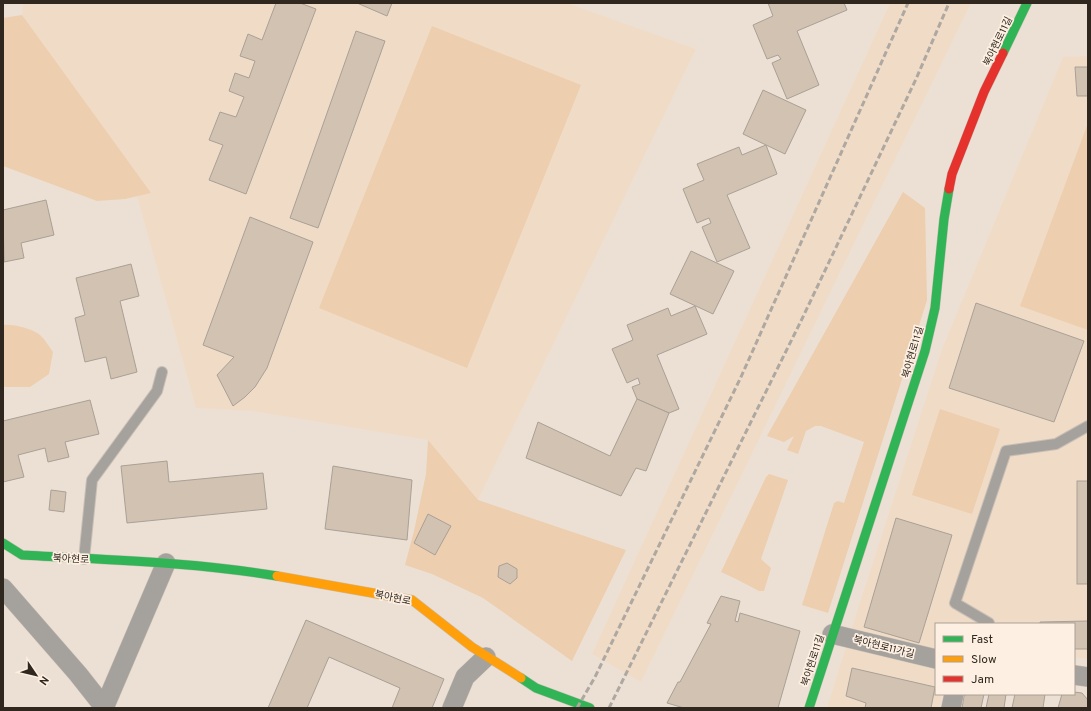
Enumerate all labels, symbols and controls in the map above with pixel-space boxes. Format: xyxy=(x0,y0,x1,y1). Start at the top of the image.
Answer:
street label: 북아현로11길 xyxy=(981,15,1016,69)
street label: 북아현로11길 xyxy=(900,325,927,380)
street label: 북아현로 xyxy=(52,552,90,567)
street label: 북아현로 xyxy=(373,588,412,609)
legend xyxy=(935,623,1075,695)
text: Fast xyxy=(971,632,993,648)
street label: 북아현로11길 xyxy=(799,633,828,688)
street label: 북아현로11가길 xyxy=(852,634,916,661)
text: Slow xyxy=(971,652,997,668)
north arrow xyxy=(16,655,56,695)
text: Jam xyxy=(971,672,994,688)
text: N xyxy=(35,673,51,687)

